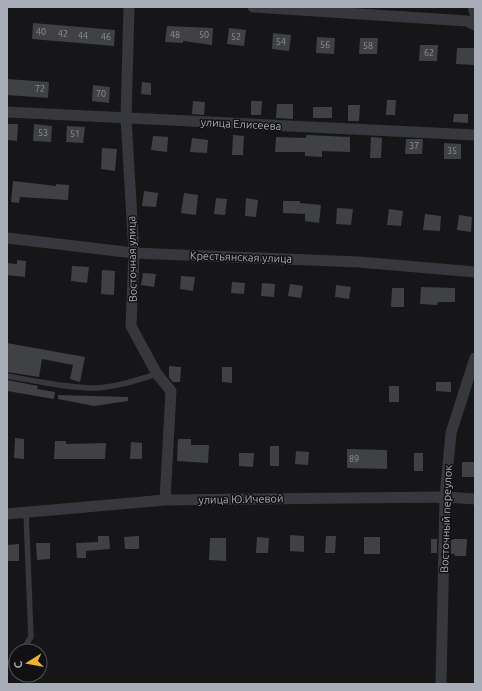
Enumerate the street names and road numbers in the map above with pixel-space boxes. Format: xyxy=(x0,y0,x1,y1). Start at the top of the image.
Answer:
street label: улица Елисеева xyxy=(200,116,282,132)
street label: Восточная улица xyxy=(125,216,139,302)
street label: Крестьянская улица xyxy=(190,249,292,265)
street label: Восточный переулок xyxy=(438,465,454,573)
street label: улица Ю.Ичевой xyxy=(198,492,284,506)

